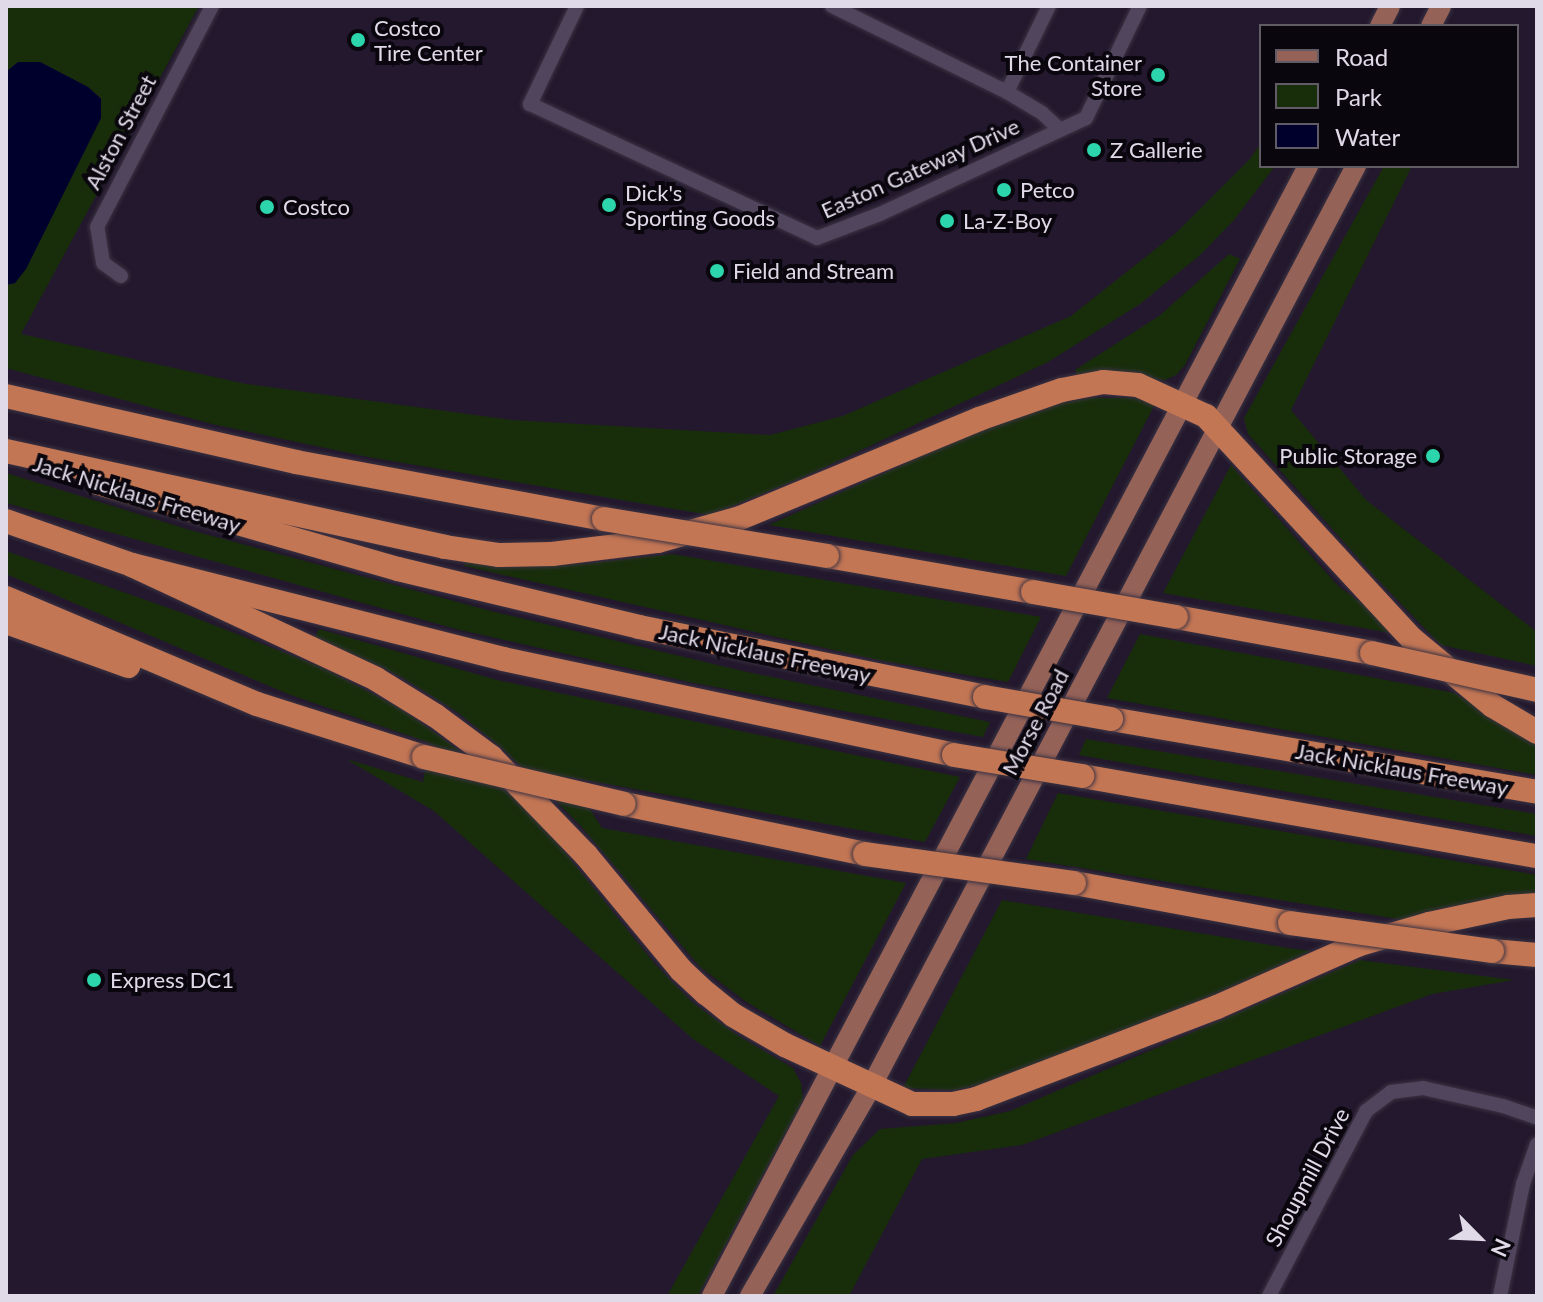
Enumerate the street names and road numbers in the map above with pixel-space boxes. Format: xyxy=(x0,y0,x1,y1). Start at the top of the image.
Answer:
street label: Alston Street xyxy=(79,70,161,194)
street label: Easton Gateway Drive xyxy=(817,112,1023,224)
street label: Jack Nicklaus Freeway xyxy=(30,450,244,538)
street label: Jack Nicklaus Freeway xyxy=(657,618,873,688)
street label: Morse Road xyxy=(996,665,1074,779)
street label: Jack Nicklaus Freeway xyxy=(1294,737,1510,801)
street label: Shoupmill Drive xyxy=(1259,1103,1355,1251)

